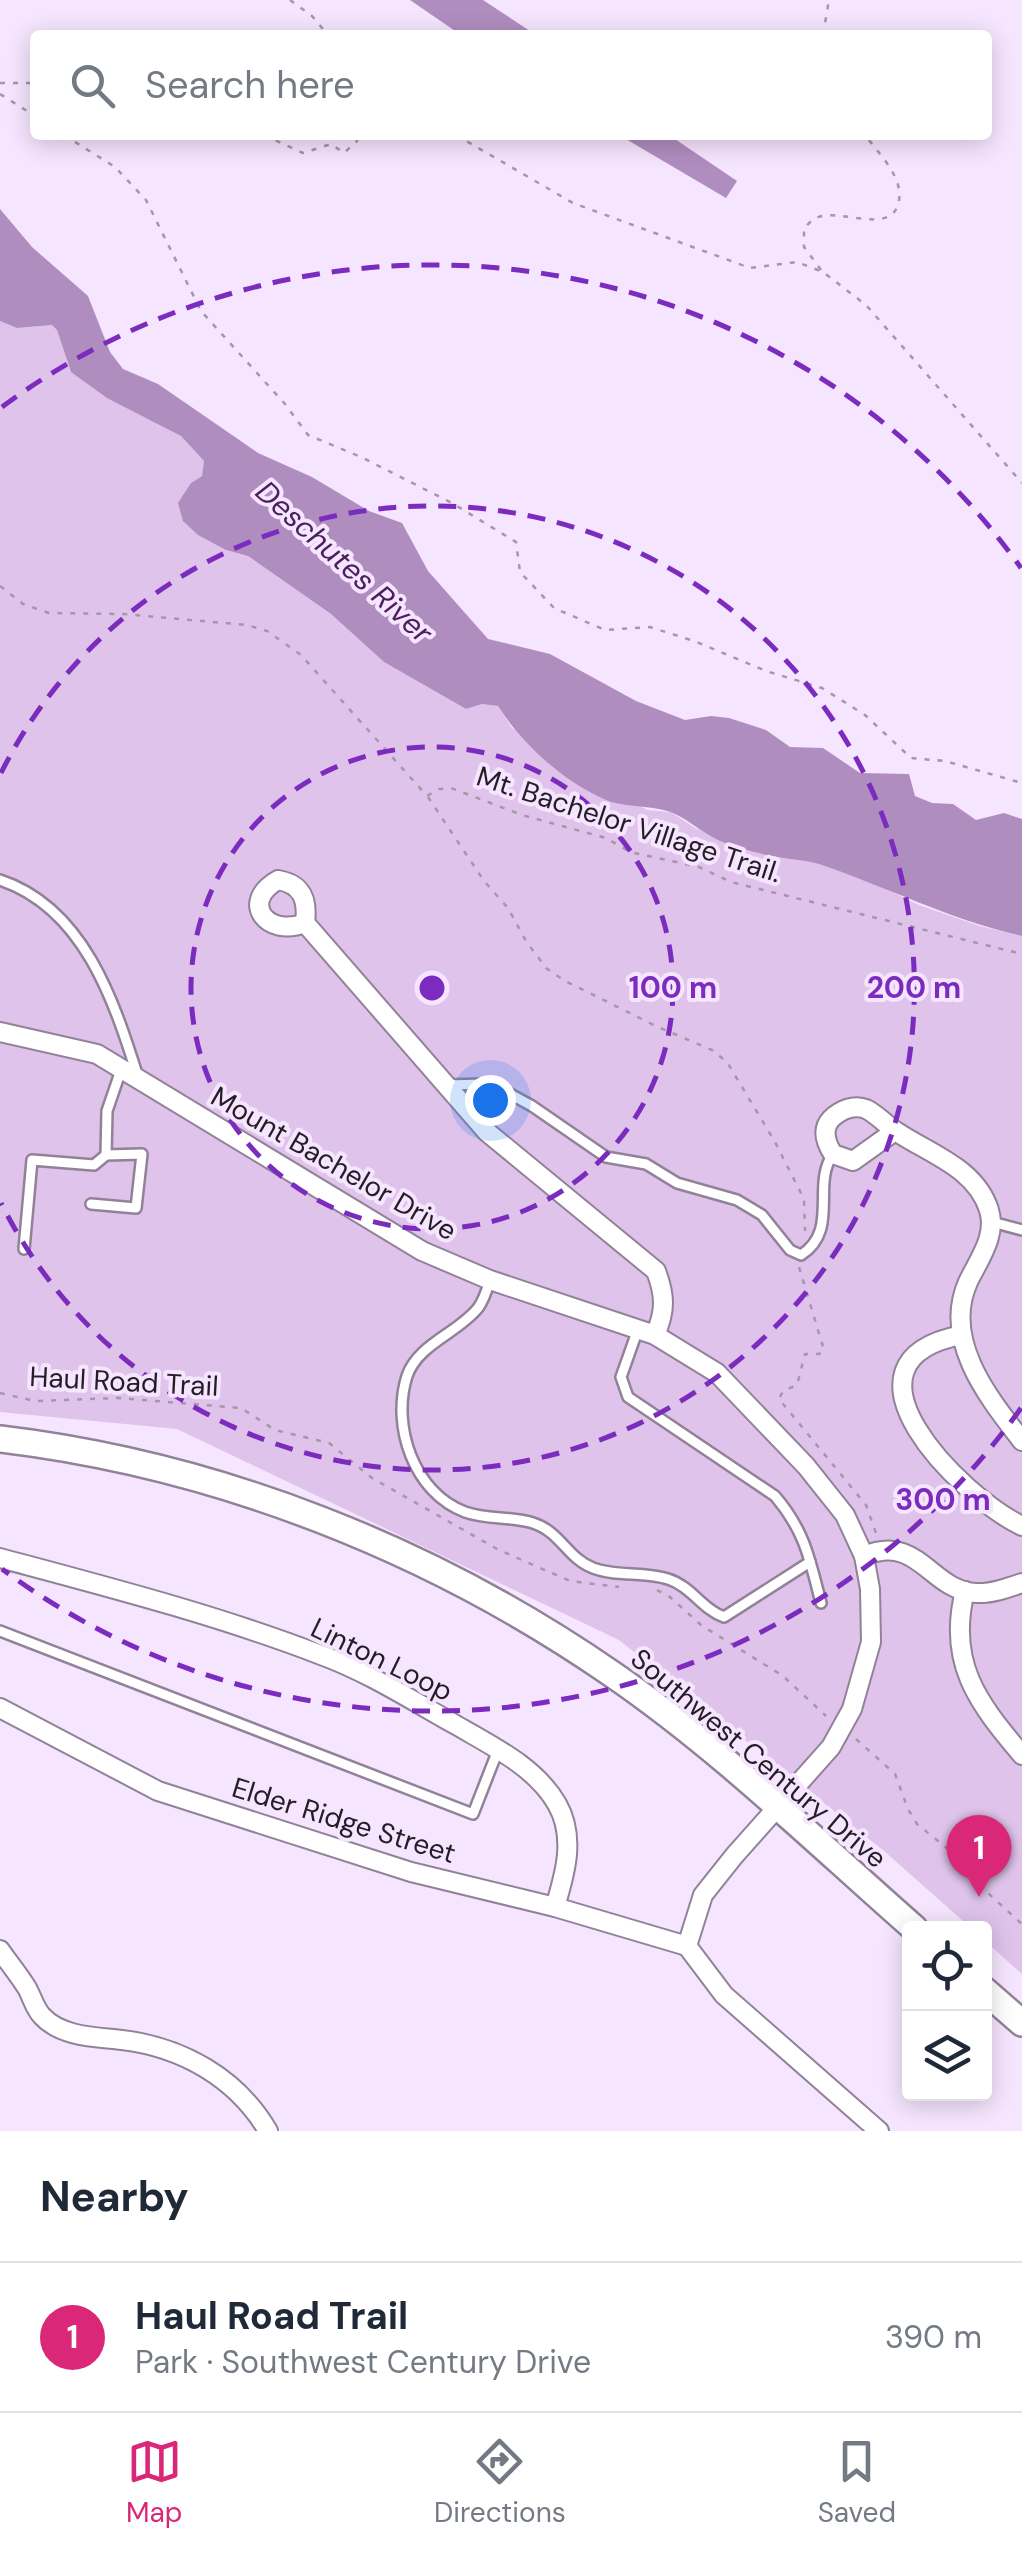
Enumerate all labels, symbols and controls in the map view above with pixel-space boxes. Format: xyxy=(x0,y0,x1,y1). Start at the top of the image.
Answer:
search box xyxy=(30,30,992,140)
icon: search xyxy=(65,58,120,113)
text: Search here xyxy=(145,60,355,110)
water label: Deschutes River xyxy=(248,472,442,652)
street label: Mt. Bachelor Village Trail. xyxy=(472,758,786,891)
text: 100 m xyxy=(629,968,717,1007)
text: 200 m xyxy=(867,968,961,1007)
centre of rings xyxy=(414,970,450,1006)
your location xyxy=(465,1075,516,1126)
street label: Mount Bachelor Drive xyxy=(204,1078,463,1249)
street label: Haul Road Trail xyxy=(28,1358,219,1405)
text: 300 m xyxy=(895,1480,991,1519)
street label: Linton Loop xyxy=(305,1609,459,1710)
street label: Southwest Century Drive xyxy=(623,1640,894,1876)
street label: Elder Ridge Street xyxy=(228,1769,460,1872)
pin: 1 xyxy=(946,1814,1012,1897)
map controls xyxy=(902,1921,992,2101)
button: locate xyxy=(902,1921,992,2011)
button: layers xyxy=(902,2011,992,2101)
text: Nearby xyxy=(40,2169,189,2224)
text: Haul Road Trail xyxy=(135,2291,408,2341)
text: 1 xyxy=(67,2316,78,2358)
text: 390 m xyxy=(885,2316,982,2358)
text: Park · Southwest Century Drive xyxy=(135,2341,591,2383)
tab: Map xyxy=(126,2434,182,2531)
tab: Directions xyxy=(434,2434,566,2531)
tab: Saved xyxy=(818,2434,896,2531)

